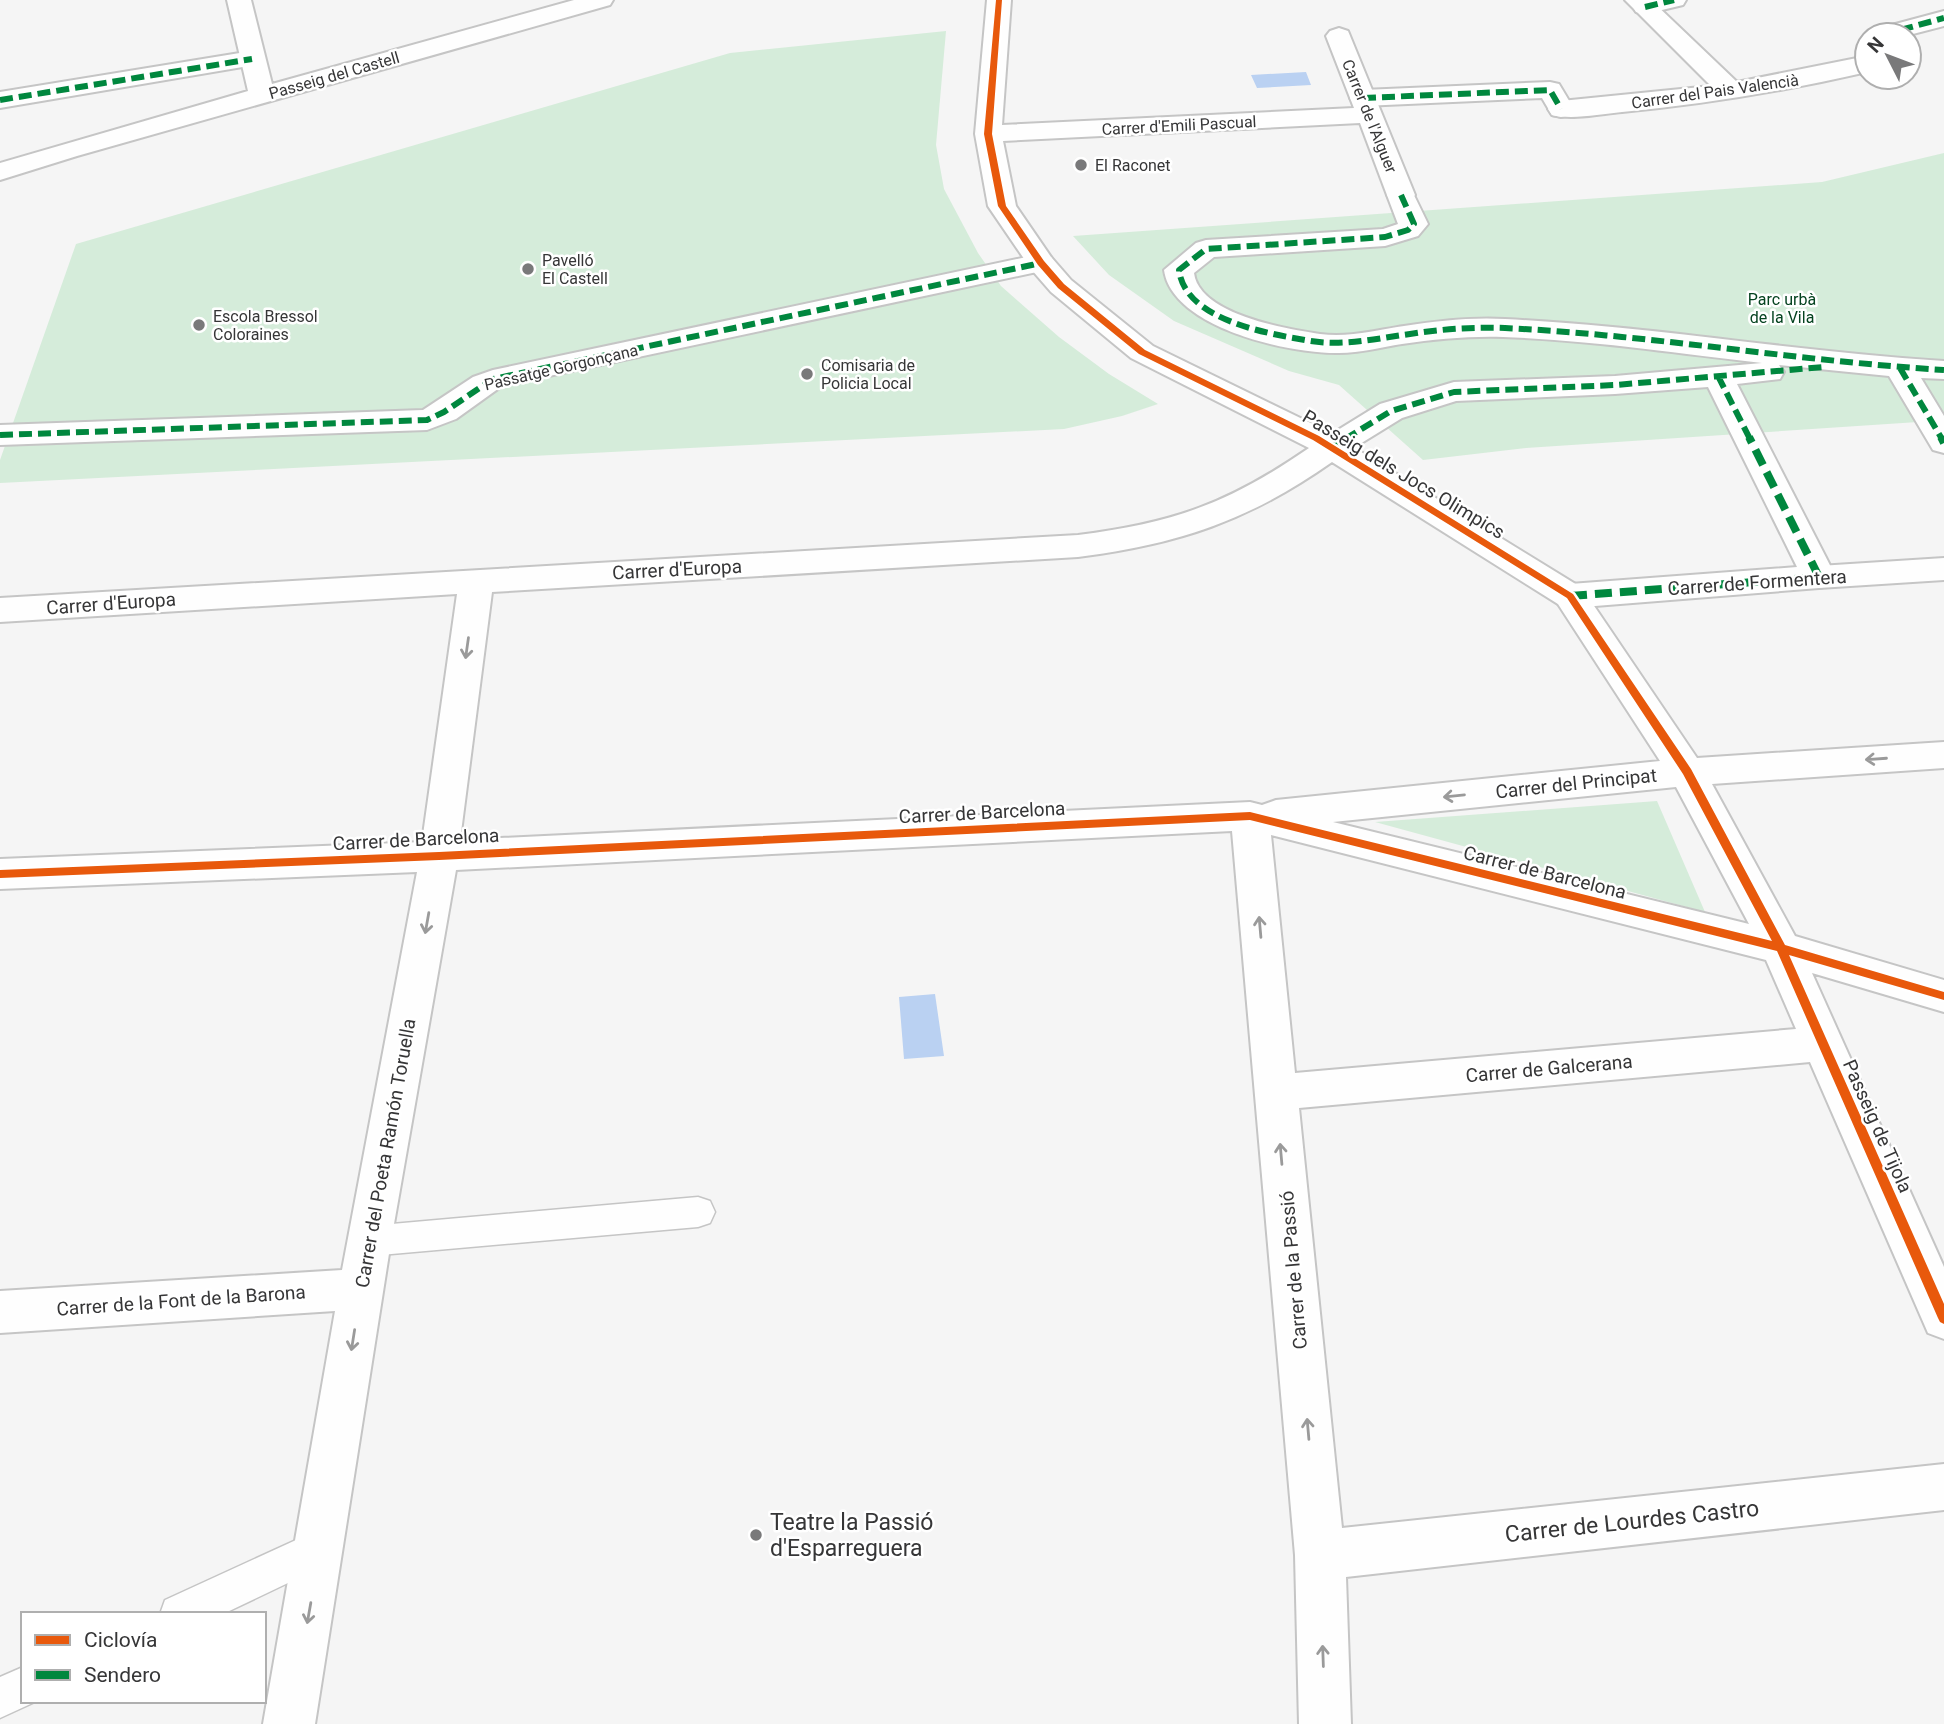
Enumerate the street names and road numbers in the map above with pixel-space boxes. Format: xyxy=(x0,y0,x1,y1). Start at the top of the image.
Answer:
street label: Passeig del Castell xyxy=(267,48,402,103)
street label: Carrer de l'Alguer xyxy=(1338,57,1401,176)
street label: Carrer del Pais Valencià xyxy=(1630,70,1800,113)
street label: Carrer d'Emili Pascual xyxy=(1101,112,1257,139)
street label: Passatge Gorgonçana xyxy=(482,341,640,394)
street label: Passeig dels Jocs Olimpics xyxy=(1299,405,1509,544)
street label: Carrer d'Europa xyxy=(612,555,742,584)
street label: Carrer de Formentera xyxy=(1667,565,1847,600)
street label: Carrer d'Europa xyxy=(45,587,177,620)
street label: Carrer del Principat xyxy=(1494,764,1658,803)
street label: Carrer de Barcelona xyxy=(898,797,1066,828)
street label: Carrer de Barcelona xyxy=(332,824,500,855)
street label: Carrer de Barcelona xyxy=(1461,841,1629,904)
street label: Carrer del Poeta Ramón Toruella xyxy=(350,1017,421,1290)
street label: Carrer de Galcerana xyxy=(1465,1050,1633,1087)
street label: Passeig de Tijola xyxy=(1838,1056,1917,1196)
street label: Carrer de la Passió xyxy=(1275,1190,1312,1350)
street label: Carrer de la Font de la Barona xyxy=(56,1280,306,1321)
street label: Carrer de Lourdes Castro xyxy=(1504,1495,1761,1548)

